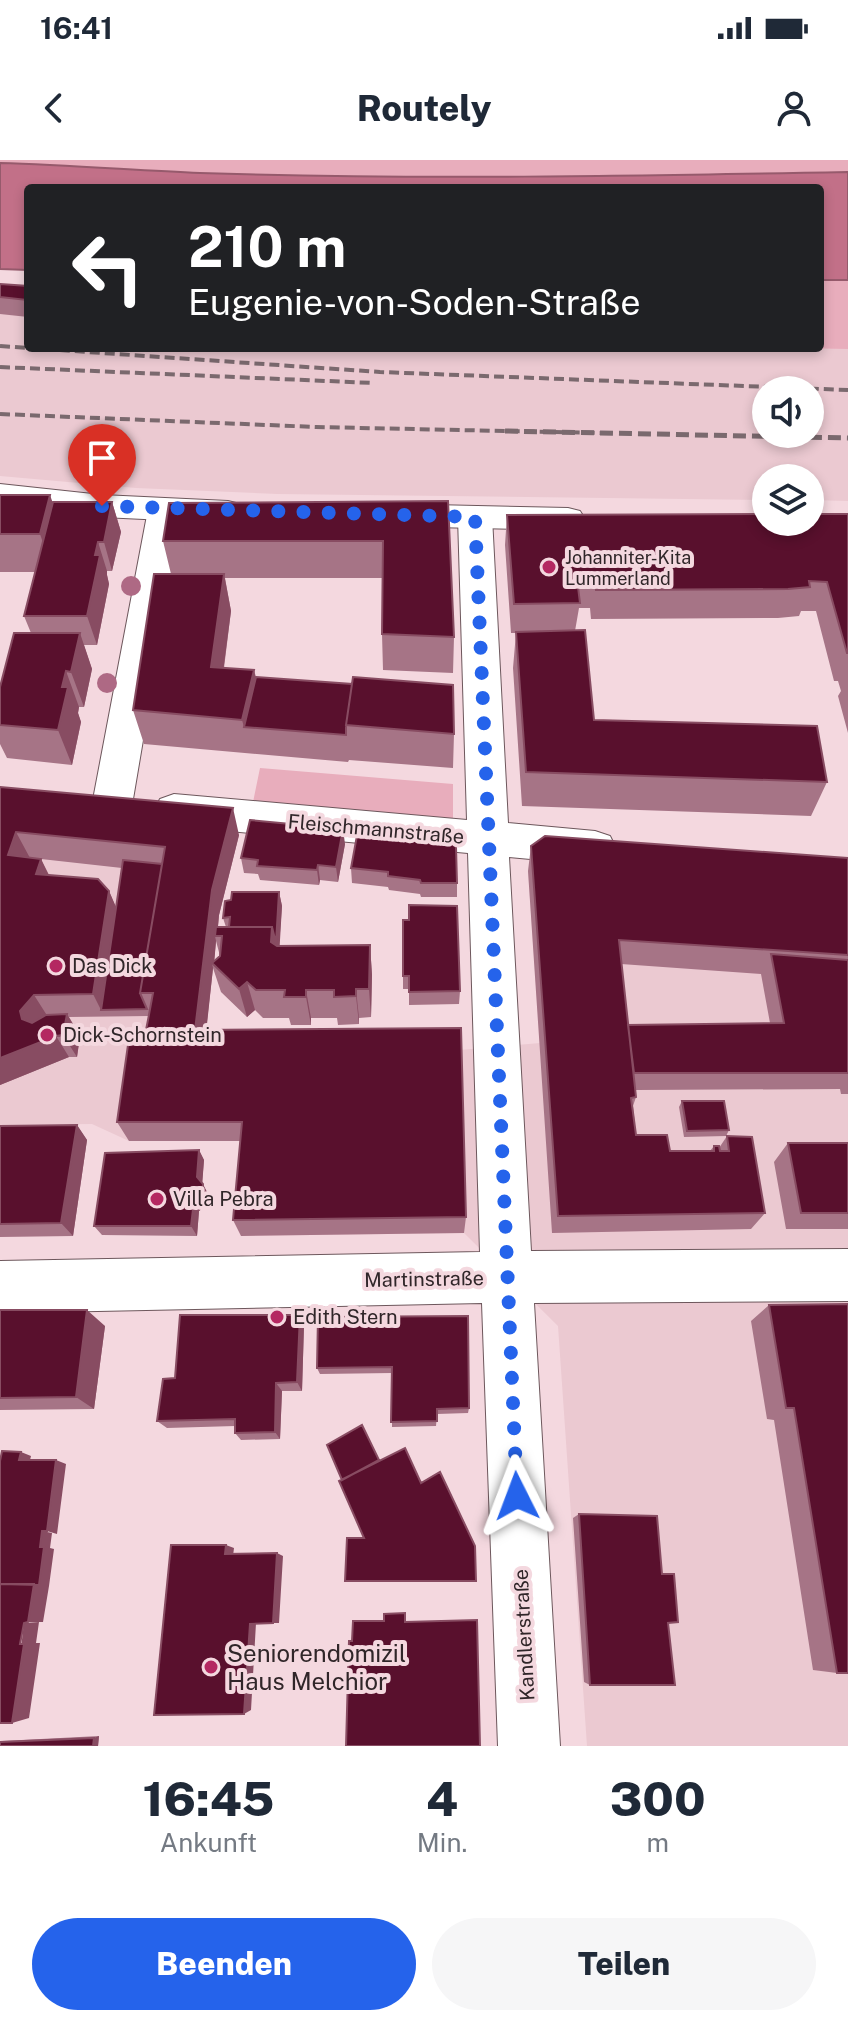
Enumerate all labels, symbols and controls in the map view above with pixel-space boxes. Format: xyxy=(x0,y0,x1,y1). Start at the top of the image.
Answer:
text: 16:41 xyxy=(40,10,113,46)
icon: back xyxy=(32,86,76,130)
icon: person xyxy=(772,86,816,130)
text: Routely xyxy=(357,87,491,129)
text: 210 m xyxy=(188,214,346,280)
icon: left xyxy=(56,216,160,320)
text: Eugenie-von-Soden-Straße xyxy=(188,281,641,323)
map controls xyxy=(752,376,824,536)
button: sound xyxy=(752,376,824,448)
pin xyxy=(68,424,136,506)
icon: arrive xyxy=(80,436,124,480)
button: layers xyxy=(752,464,824,536)
place label: Johanniter-Kita Lummerland xyxy=(565,547,691,589)
marker: Johanniter-Kita Lummerland xyxy=(540,558,558,576)
street label: Fleischmannstraße xyxy=(287,809,465,849)
place label: Das Dick xyxy=(72,954,153,978)
marker: Das Dick xyxy=(47,957,65,975)
place label: Dick-Schornstein xyxy=(63,1023,222,1047)
marker: Dick-Schornstein xyxy=(38,1026,56,1044)
place label: Villa Pebra xyxy=(173,1187,274,1211)
marker: Villa Pebra xyxy=(148,1190,166,1208)
street label: Martinstraße xyxy=(364,1266,484,1292)
place label: Edith Stern xyxy=(293,1305,398,1329)
marker: Edith Stern xyxy=(268,1308,286,1326)
position arrow xyxy=(475,1454,559,1538)
street label: Kandlerstraße xyxy=(509,1568,539,1702)
place label: Seniorendomizil Haus Melchior xyxy=(227,1639,406,1695)
marker: Seniorendomizil Haus Melchior xyxy=(202,1658,220,1676)
text: 16:45 xyxy=(142,1770,274,1827)
text: 4 xyxy=(426,1770,458,1827)
text: 300 xyxy=(610,1770,706,1827)
text: Ankunft xyxy=(160,1827,257,1858)
text: Min. xyxy=(417,1827,467,1858)
text: m xyxy=(646,1827,669,1858)
button: Beenden xyxy=(32,1918,416,2010)
button: Teilen xyxy=(432,1918,816,2010)

